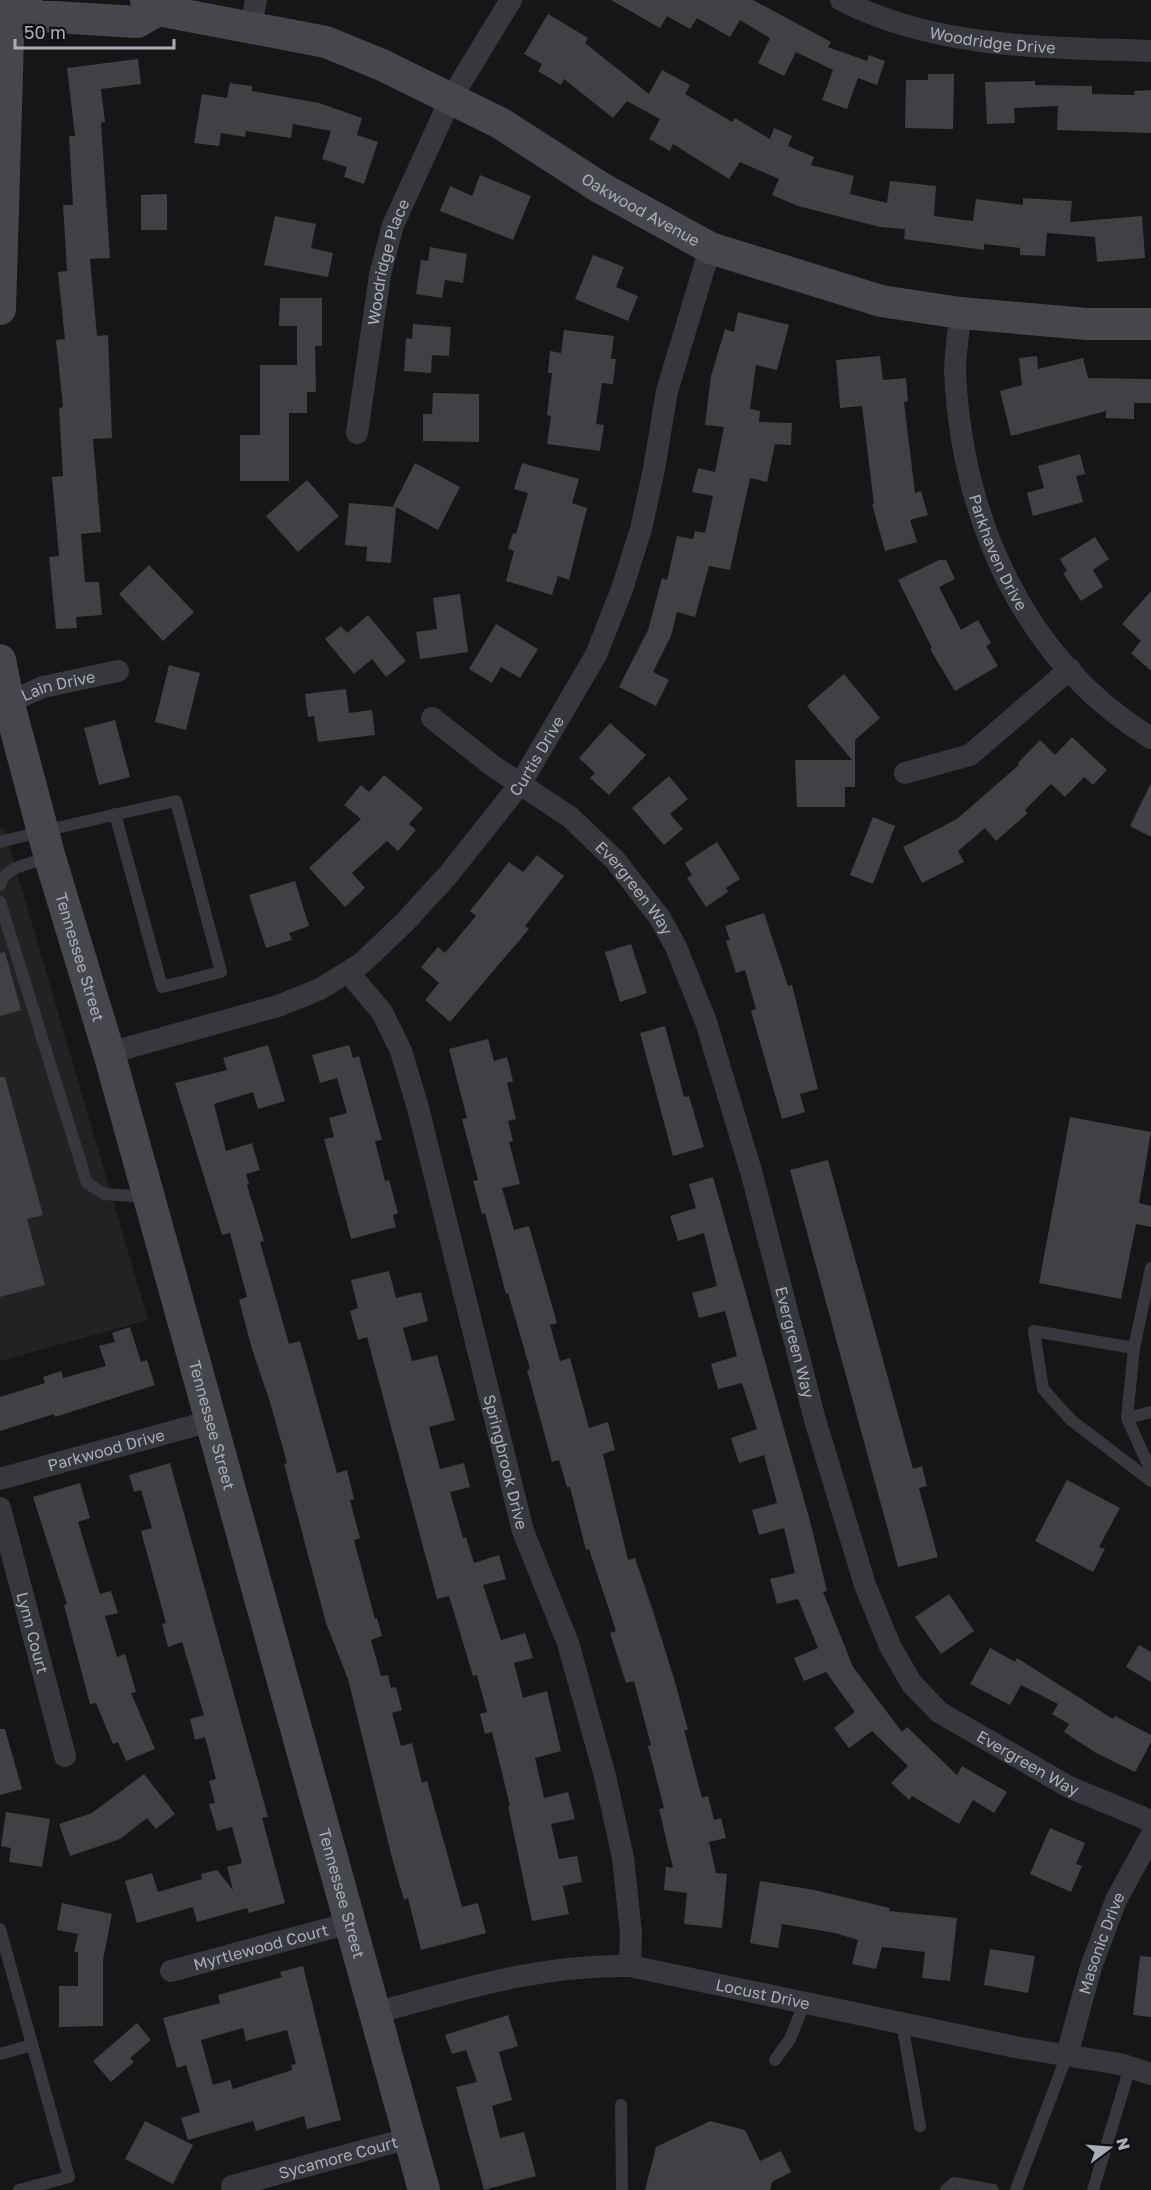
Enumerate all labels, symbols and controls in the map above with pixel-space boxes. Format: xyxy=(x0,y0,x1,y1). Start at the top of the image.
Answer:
scale bar xyxy=(15,12,174,50)
text: 50 m xyxy=(24,21,66,43)
street label: Woodridge Drive xyxy=(928,22,1056,57)
street label: Oakwood Avenue xyxy=(578,168,703,251)
street label: Woodridge Place xyxy=(363,196,414,327)
street label: Parkhaven Drive xyxy=(965,492,1032,614)
street label: Lain Drive xyxy=(18,666,97,705)
street label: Curtis Drive xyxy=(505,712,568,800)
street label: Evergreen Way xyxy=(591,837,677,938)
street label: Tennessee Street xyxy=(51,890,109,1024)
street label: Evergreen Way xyxy=(771,1284,819,1400)
street label: Tennessee Street xyxy=(185,1358,240,1492)
street label: Springbrook Drive xyxy=(479,1392,532,1531)
street label: Parkwood Drive xyxy=(45,1424,167,1475)
street label: Lynn Court xyxy=(12,1590,53,1676)
street label: Evergreen Way xyxy=(973,1726,1082,1800)
street label: Tennessee Street xyxy=(314,1826,369,1960)
street label: Masonic Drive xyxy=(1074,1888,1129,1997)
street label: Myrtlewood Court xyxy=(191,1919,330,1975)
street label: Locust Drive xyxy=(714,1974,812,2014)
north arrow xyxy=(1079,2118,1139,2178)
street label: Sycamore Court xyxy=(276,2132,400,2183)
text: N xyxy=(1112,2135,1135,2152)

